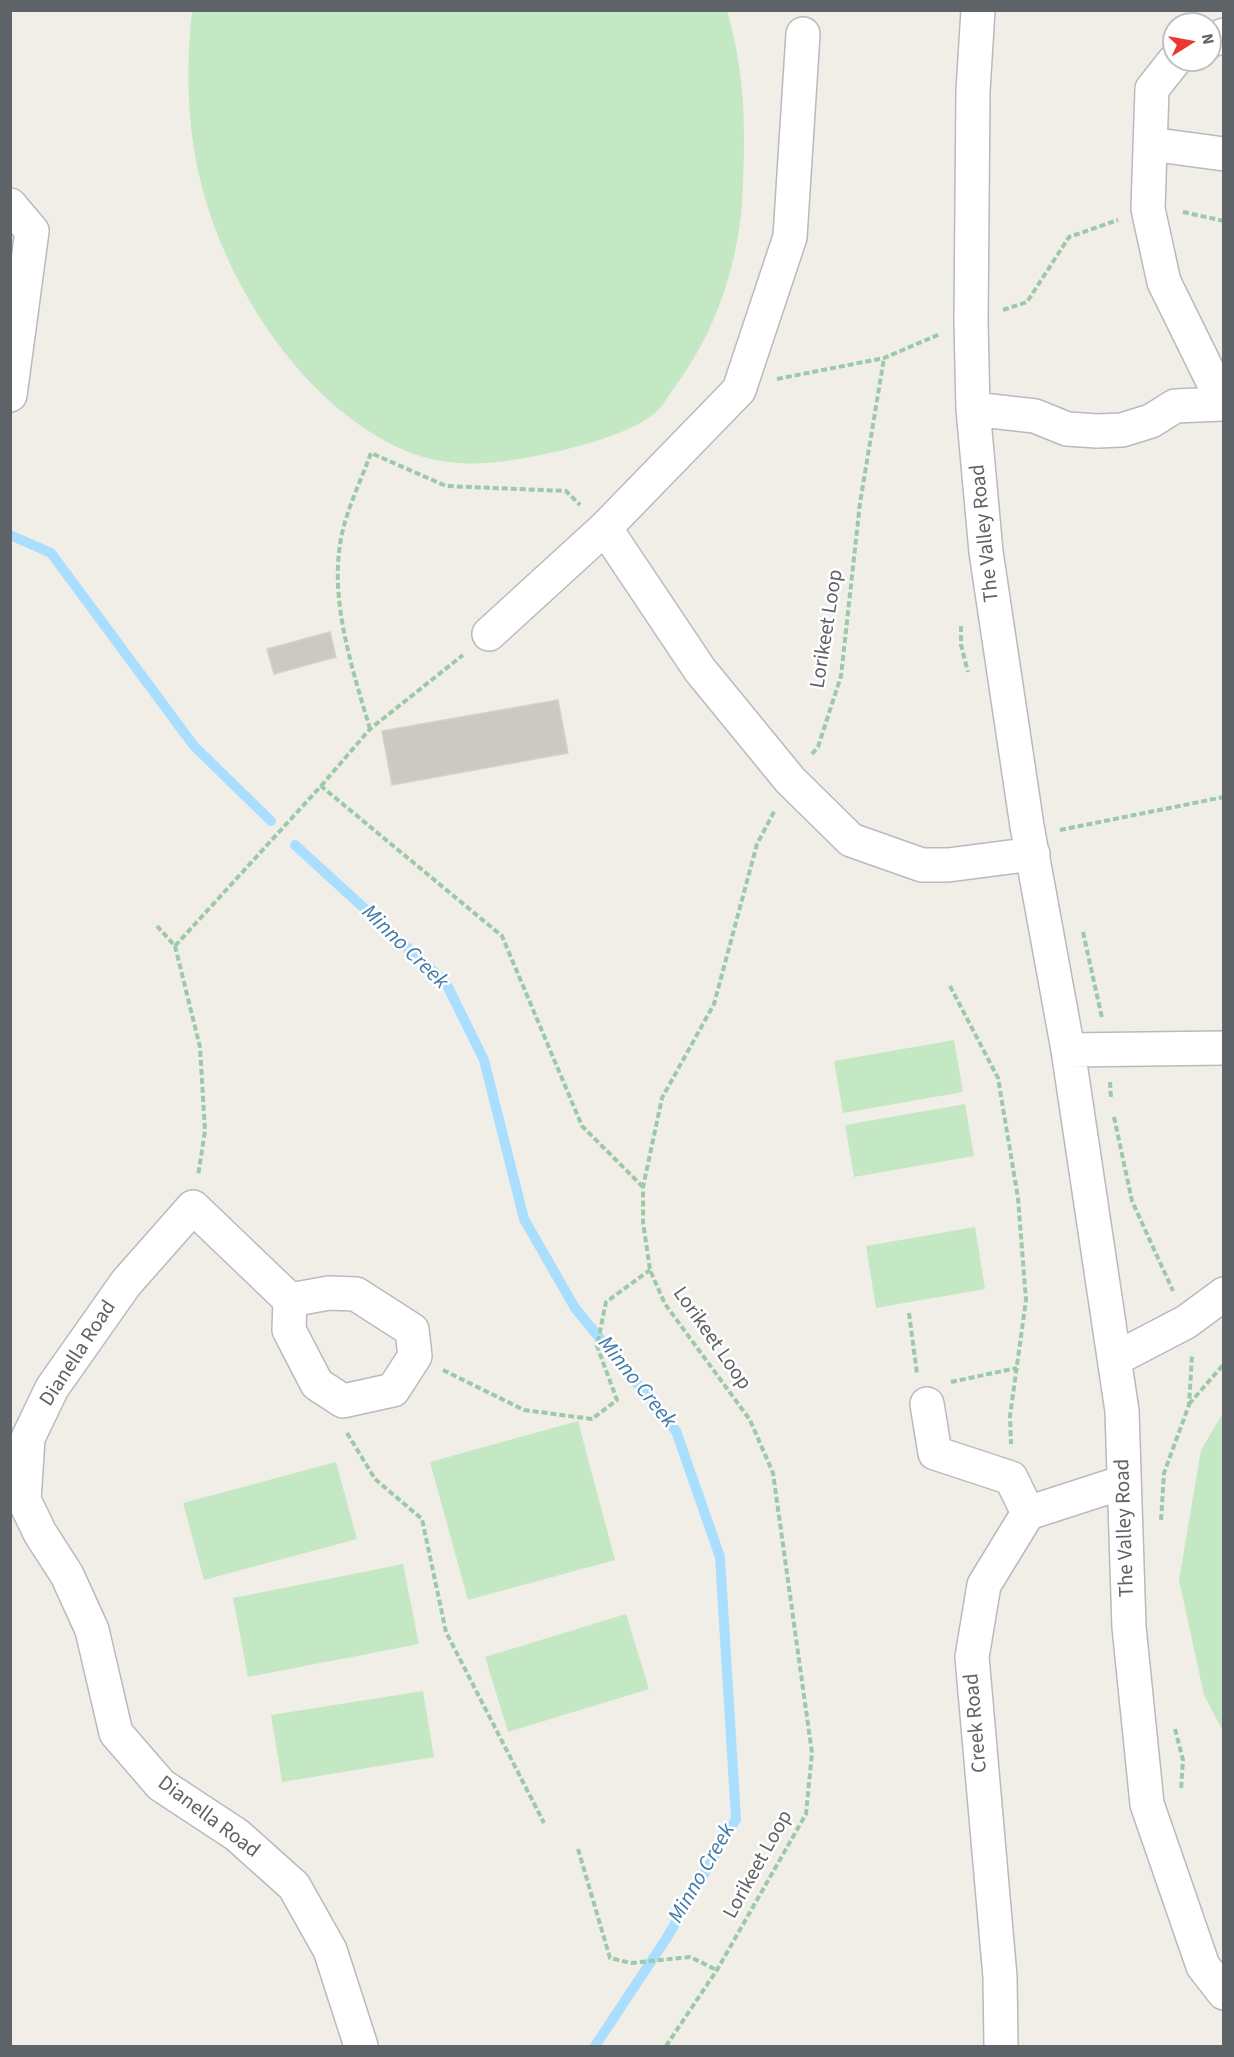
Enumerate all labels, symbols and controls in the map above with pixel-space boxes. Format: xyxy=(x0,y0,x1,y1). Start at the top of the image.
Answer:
north arrow xyxy=(1162,12,1222,72)
text: N xyxy=(1196,32,1220,46)
street label: The Valley Road xyxy=(966,463,1006,603)
street label: Lorikeet Loop xyxy=(806,568,850,690)
water label: Minno Creek xyxy=(355,900,453,996)
street label: Lorikeet Loop xyxy=(666,1283,756,1395)
street label: Dianella Road xyxy=(35,1296,123,1412)
water label: Minno Creek xyxy=(591,1332,681,1434)
street label: The Valley Road xyxy=(1111,1458,1141,1598)
street label: Creek Road xyxy=(960,1672,994,1774)
street label: Dianella Road xyxy=(152,1771,264,1865)
street label: Lorikeet Loop xyxy=(719,1806,799,1924)
water label: Minno Creek xyxy=(664,1820,742,1928)

